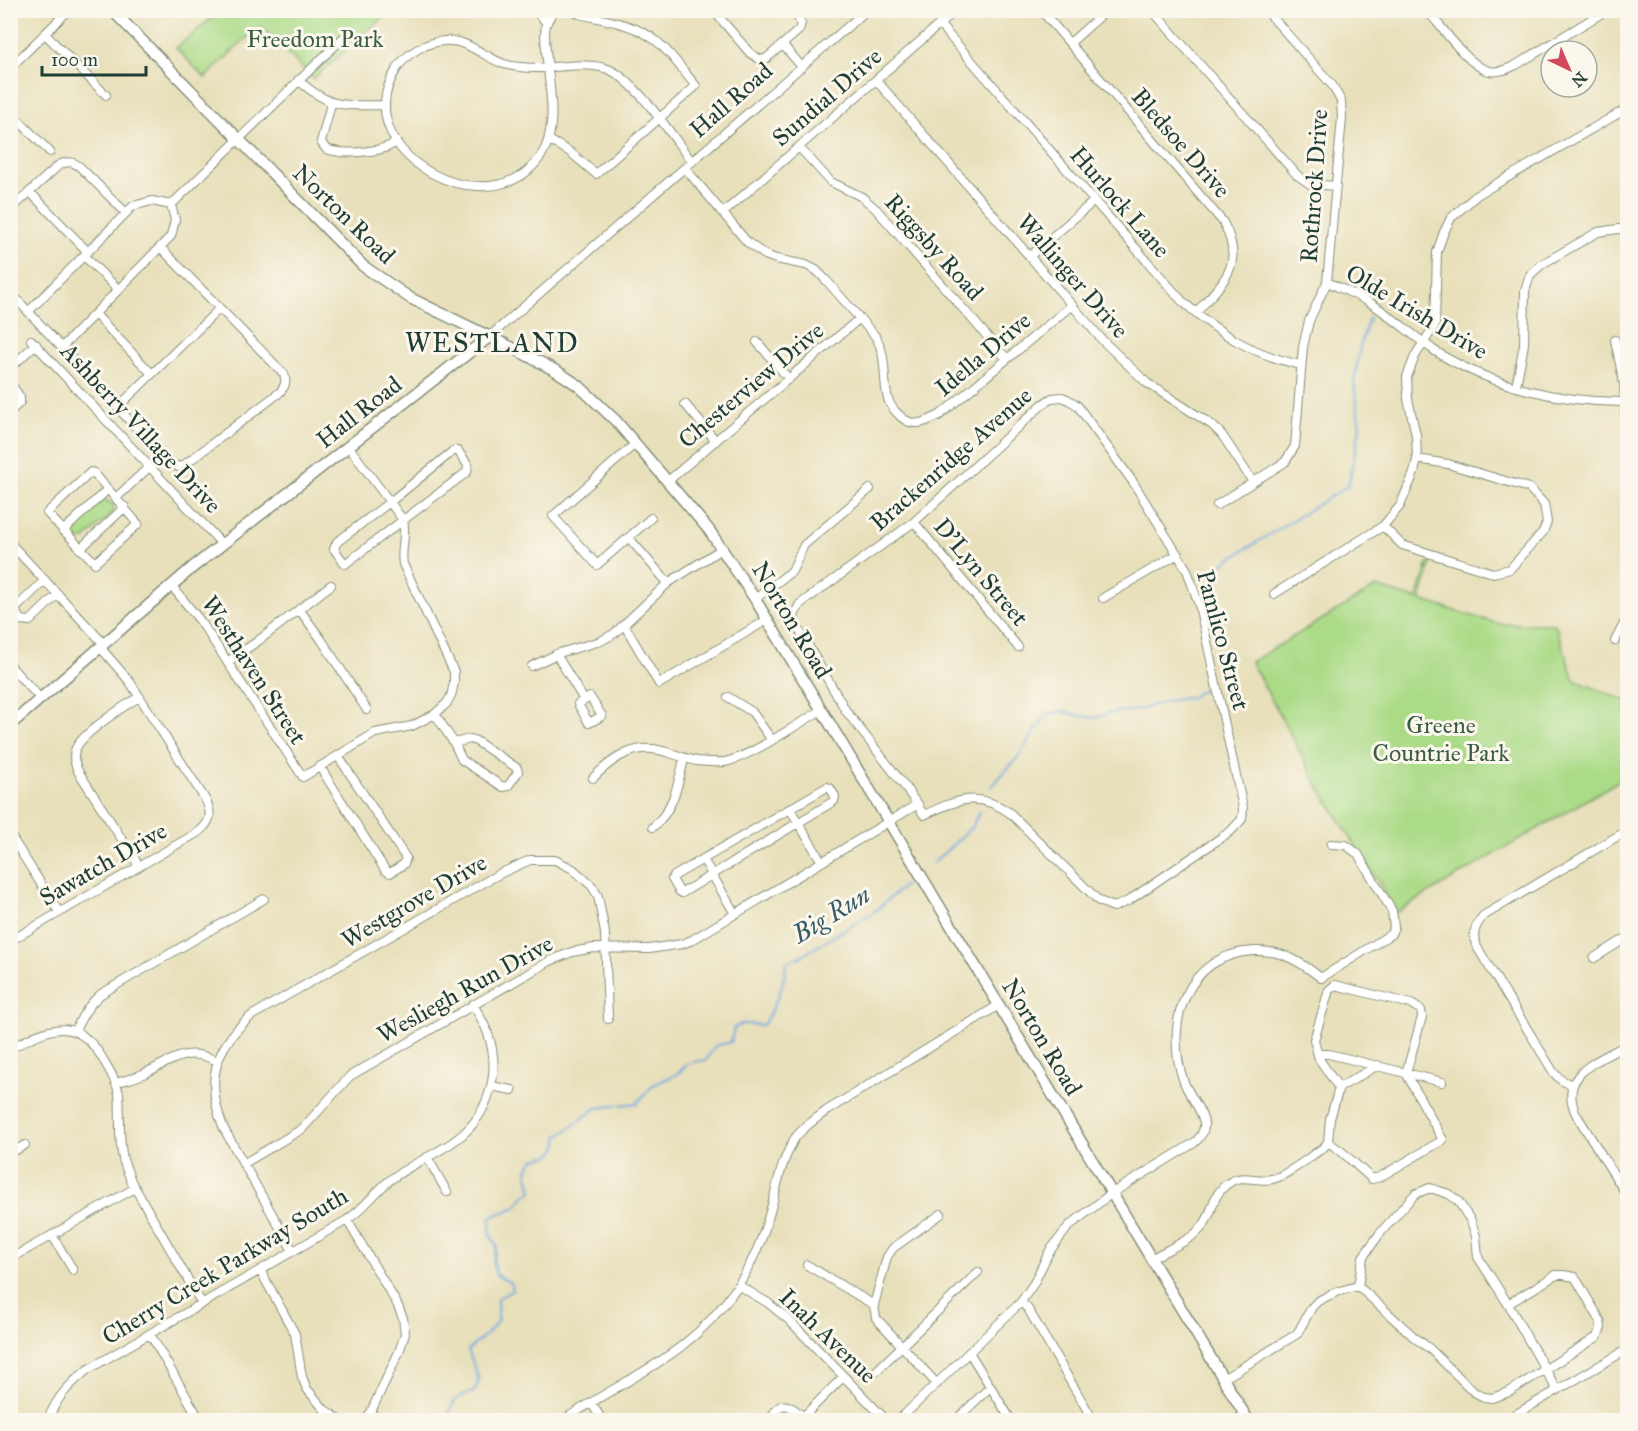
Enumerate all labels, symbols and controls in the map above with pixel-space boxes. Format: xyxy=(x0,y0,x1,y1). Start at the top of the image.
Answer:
park label: Freedom Park xyxy=(247,24,384,54)
scale bar xyxy=(42,39,146,77)
north arrow xyxy=(1539,39,1599,99)
street label: Sundial Drive xyxy=(766,41,888,153)
text: 100 m xyxy=(51,49,98,71)
street label: Hall Road xyxy=(683,56,779,144)
text: N xyxy=(1567,68,1591,91)
street label: Bledsoe Drive xyxy=(1125,82,1237,204)
street label: Rothrock Drive xyxy=(1294,108,1334,264)
street label: Hurlock Lane xyxy=(1063,140,1177,264)
street label: Norton Road xyxy=(286,158,402,270)
street label: Riggsby Road xyxy=(878,187,990,307)
street label: Wallinger Drive xyxy=(1011,208,1135,344)
street label: Olde Irish Drive xyxy=(1340,258,1494,366)
street label: Idella Drive xyxy=(929,305,1037,403)
street label: Chesterview Drive xyxy=(672,315,830,455)
district label: WESTLAND xyxy=(405,326,579,359)
street label: Ashberry Village Drive xyxy=(53,336,228,520)
street label: Hall Road xyxy=(310,369,408,455)
street label: Brackenridge Avenue xyxy=(864,380,1038,538)
street label: D'Lyn Street xyxy=(927,512,1035,632)
street label: Norton Road xyxy=(745,556,839,684)
street label: Pamlico Street xyxy=(1190,567,1256,714)
street label: Westhaven Street xyxy=(195,590,314,750)
park label: Greene Countrie Park xyxy=(1373,710,1510,768)
street label: Sawatch Drive xyxy=(34,815,172,913)
street label: Westgrove Drive xyxy=(336,847,492,955)
water label: Big Run xyxy=(785,878,876,950)
street label: Wesliegh Run Drive xyxy=(372,928,558,1050)
street label: Norton Road xyxy=(995,973,1089,1101)
street label: Cherry Creek Parkway South xyxy=(97,1181,353,1351)
street label: Inah Avenue xyxy=(773,1282,883,1390)

